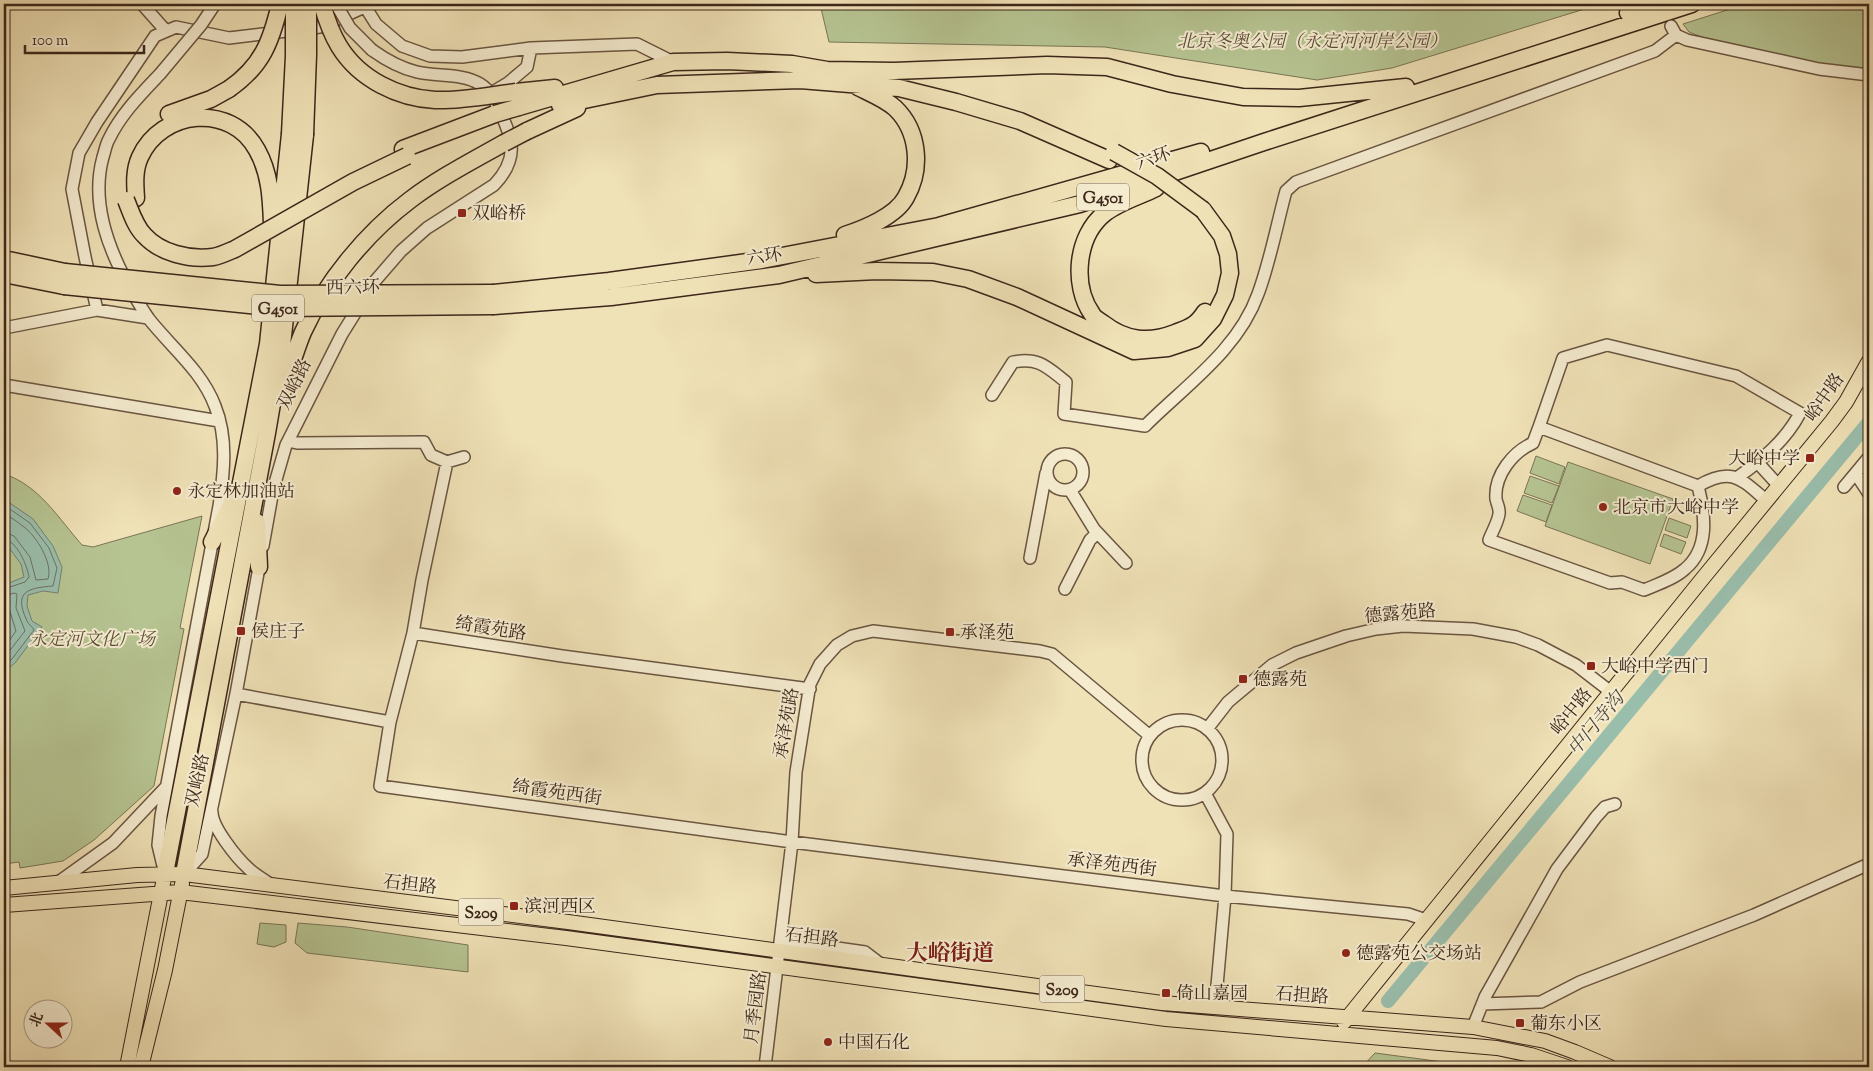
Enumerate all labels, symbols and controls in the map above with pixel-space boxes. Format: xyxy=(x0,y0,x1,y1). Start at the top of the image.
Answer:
scale bar xyxy=(25,22,144,54)
park label: 北京冬奥公园（永定河河岸公园） xyxy=(1177,30,1447,56)
text: 100 m xyxy=(32,31,69,52)
street label: 六环 xyxy=(1132,142,1175,178)
road number: G4501 xyxy=(1077,183,1129,210)
place label: 双峪桥 xyxy=(472,202,526,228)
marker: 双峪桥 xyxy=(456,207,468,219)
street label: 六环 xyxy=(745,242,784,274)
street label: 西六环 xyxy=(326,276,380,302)
road number: G4501 xyxy=(252,294,304,322)
street label: 双峪路 xyxy=(272,355,319,415)
street label: 峪中路 xyxy=(1800,369,1852,428)
place label: 大峪中学 xyxy=(1728,447,1800,473)
marker: 大峪中学 xyxy=(1804,452,1816,464)
place label: 永定林加油站 xyxy=(187,480,295,506)
marker: 永定林加油站 xyxy=(171,485,183,497)
place label: 北京市大峪中学 xyxy=(1613,496,1739,522)
marker: 北京市大峪中学 xyxy=(1597,501,1609,513)
street label: 德露苑路 xyxy=(1363,599,1437,631)
street label: 绮霞苑路 xyxy=(453,612,528,648)
place label: 侯庄子 xyxy=(251,620,305,646)
place label: 承泽苑 xyxy=(960,621,1014,647)
marker: 侯庄子 xyxy=(235,625,247,637)
marker: 承泽苑 xyxy=(944,626,956,638)
park label: 永定河文化广场 xyxy=(29,628,157,654)
place label: 大峪中学西门 xyxy=(1601,655,1709,681)
marker: 大峪中学西门 xyxy=(1585,660,1597,672)
place label: 德露苑 xyxy=(1253,668,1307,694)
marker: 德露苑 xyxy=(1237,673,1249,685)
street label: 峪中路 xyxy=(1545,683,1600,741)
water label: 中门寺沟 xyxy=(1562,685,1634,762)
street label: 承泽苑路 xyxy=(769,686,807,761)
street label: 双峪路 xyxy=(181,751,217,810)
street label: 绮霞苑西街 xyxy=(510,775,603,813)
street label: 承泽苑西街 xyxy=(1066,848,1158,884)
street label: 石担路 xyxy=(381,870,438,902)
place label: 滨河西区 xyxy=(524,895,596,921)
road number: S209 xyxy=(458,899,504,926)
marker: 滨河西区 xyxy=(508,900,520,912)
street label: 石担路 xyxy=(783,923,840,955)
district label: 大峪街道 xyxy=(906,939,994,971)
place label: 德露苑公交场站 xyxy=(1356,942,1482,968)
marker: 德露苑公交场站 xyxy=(1340,947,1352,959)
street label: 月季园路 xyxy=(740,971,774,1046)
road number: S209 xyxy=(1040,976,1084,1002)
place label: 倚山嘉园 xyxy=(1176,982,1248,1008)
street label: 石担路 xyxy=(1274,982,1330,1012)
marker: 倚山嘉园 xyxy=(1160,987,1172,999)
north arrow xyxy=(22,998,72,1048)
text: 北 xyxy=(26,1010,50,1030)
place label: 葡东小区 xyxy=(1530,1012,1602,1038)
marker: 葡东小区 xyxy=(1514,1017,1526,1029)
place label: 中国石化 xyxy=(838,1031,910,1057)
marker: 中国石化 xyxy=(822,1036,834,1048)

